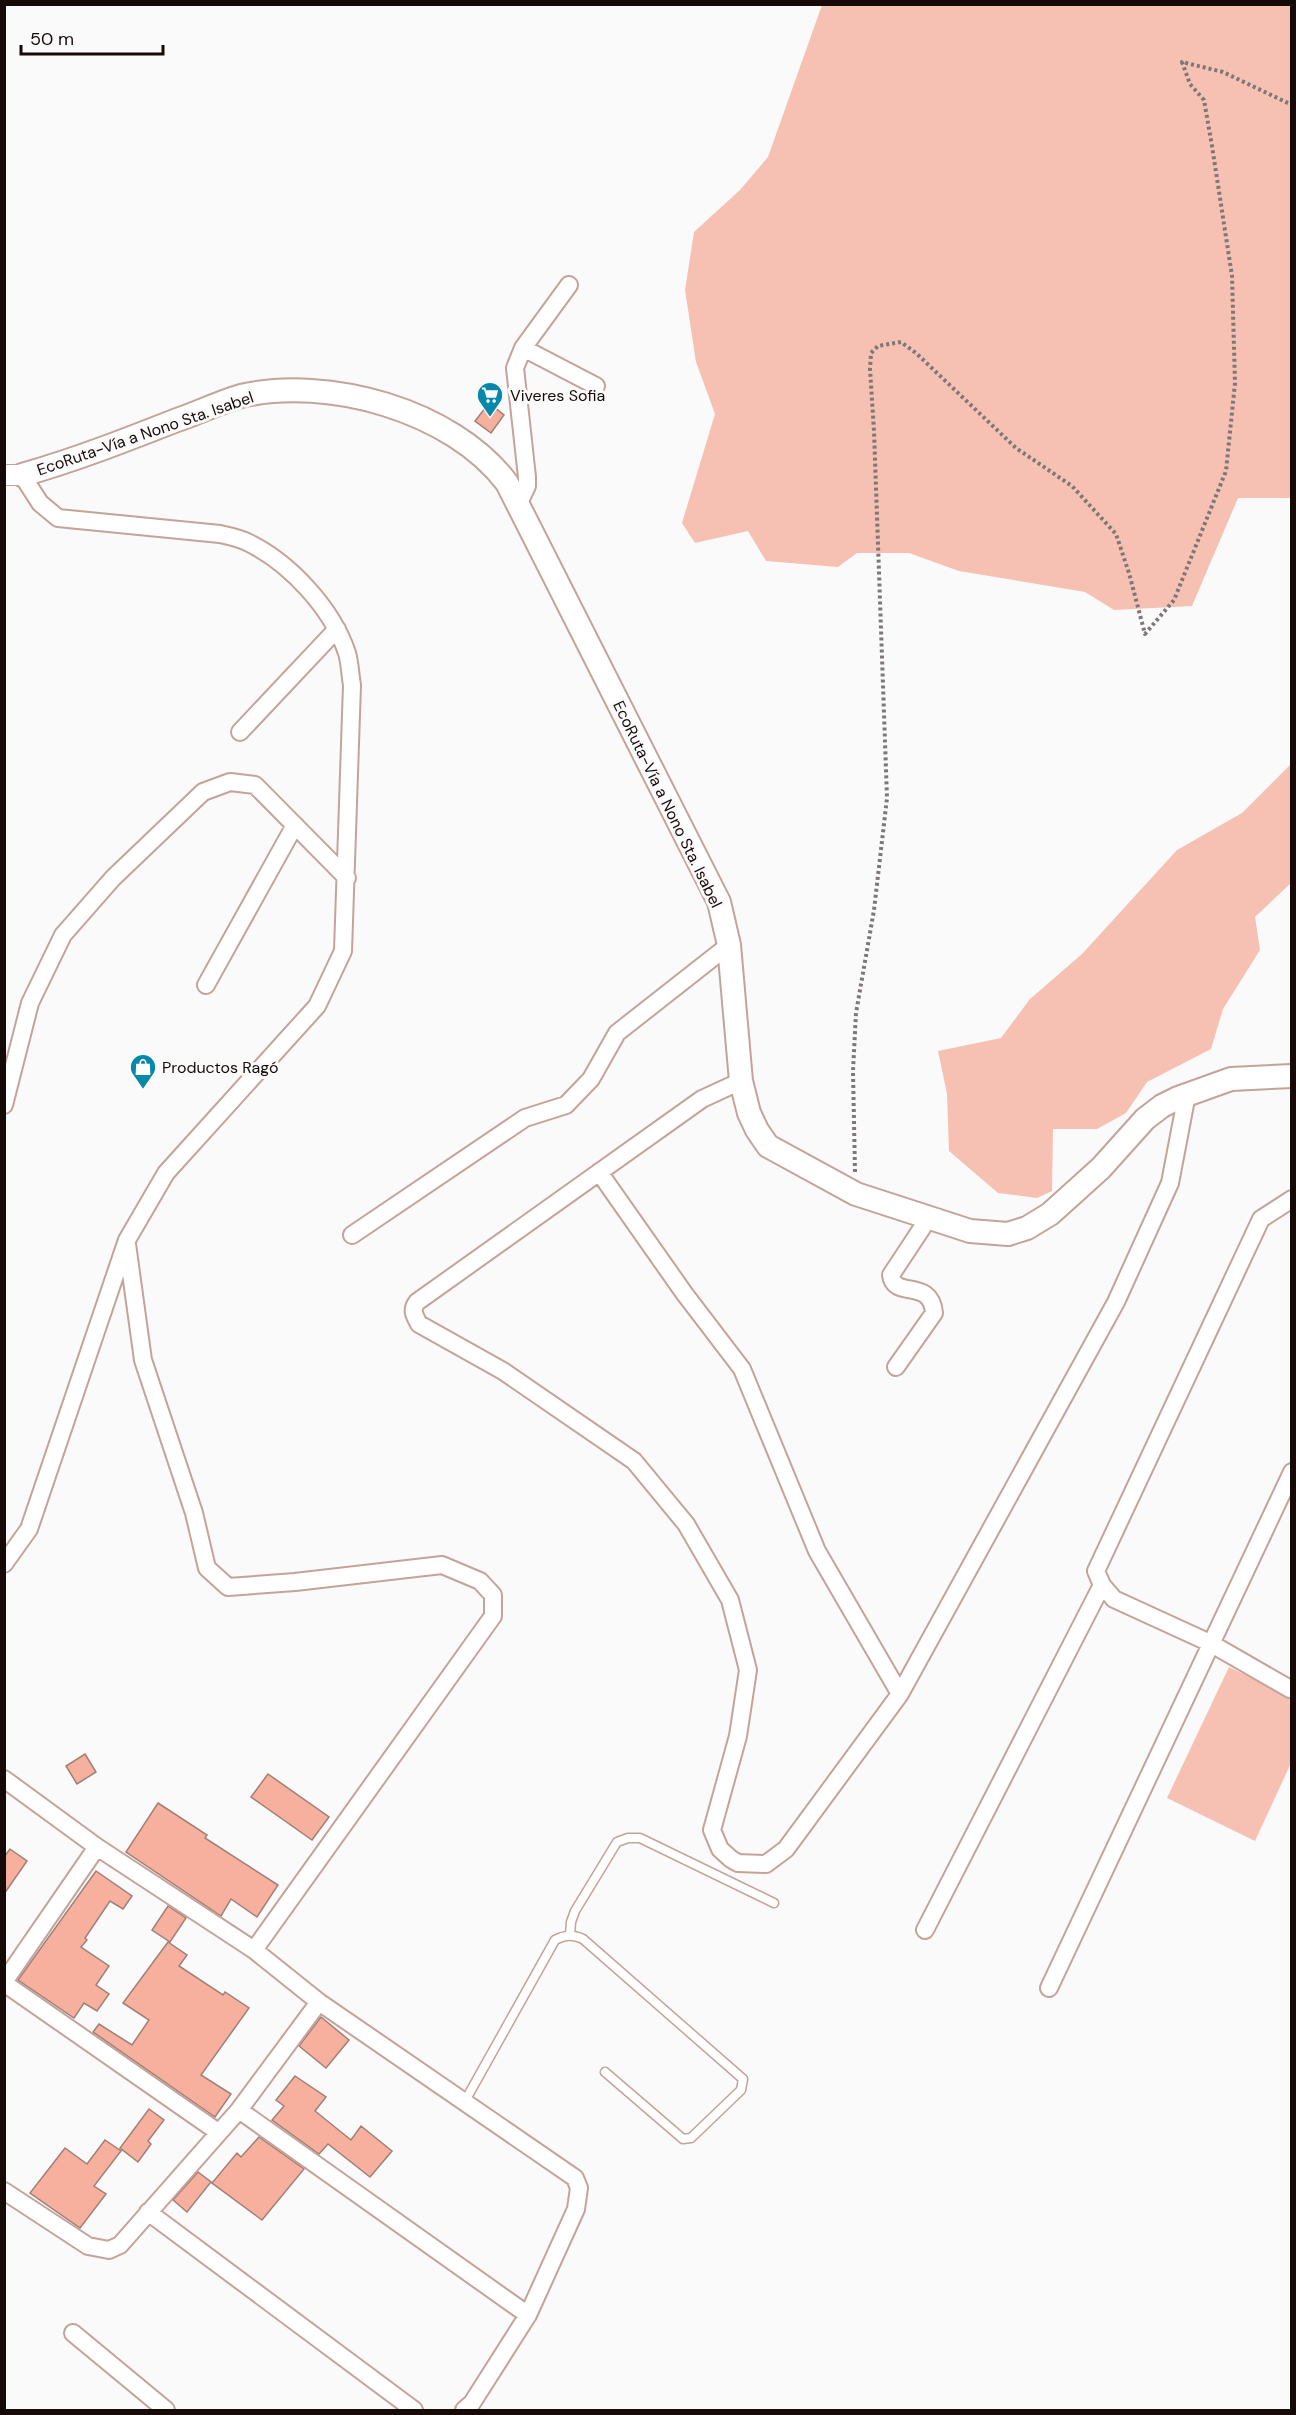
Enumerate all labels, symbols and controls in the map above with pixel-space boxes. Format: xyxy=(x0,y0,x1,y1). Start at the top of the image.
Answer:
scale bar xyxy=(21,18,164,56)
text: 50 m xyxy=(30,27,74,51)
supermarket icon: Viveres Sofia xyxy=(475,380,505,418)
place label: Viveres Sofia xyxy=(510,385,605,406)
street label: EcoRuta-Vía a Nono Sta. Isabel xyxy=(34,386,256,480)
street label: EcoRuta-Vía a Nono Sta. Isabel xyxy=(608,697,727,911)
shop icon: Productos Ragó xyxy=(128,1052,158,1090)
place label: Productos Ragó xyxy=(162,1057,278,1078)

